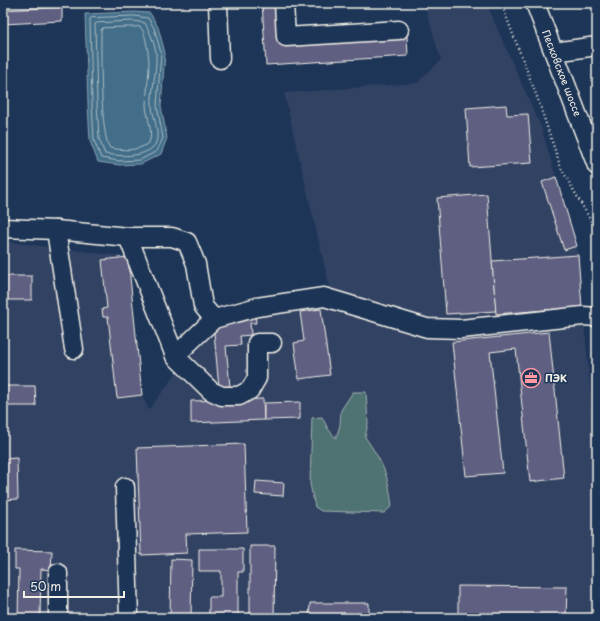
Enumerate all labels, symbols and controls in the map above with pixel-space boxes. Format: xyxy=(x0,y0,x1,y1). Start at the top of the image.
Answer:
street label: Песковское шоссе xyxy=(539,27,586,118)
office icon: ПЭК xyxy=(520,367,542,389)
place label: ПЭК xyxy=(545,370,567,385)
scale bar xyxy=(24,573,124,599)
text: 50 m xyxy=(30,577,61,595)

